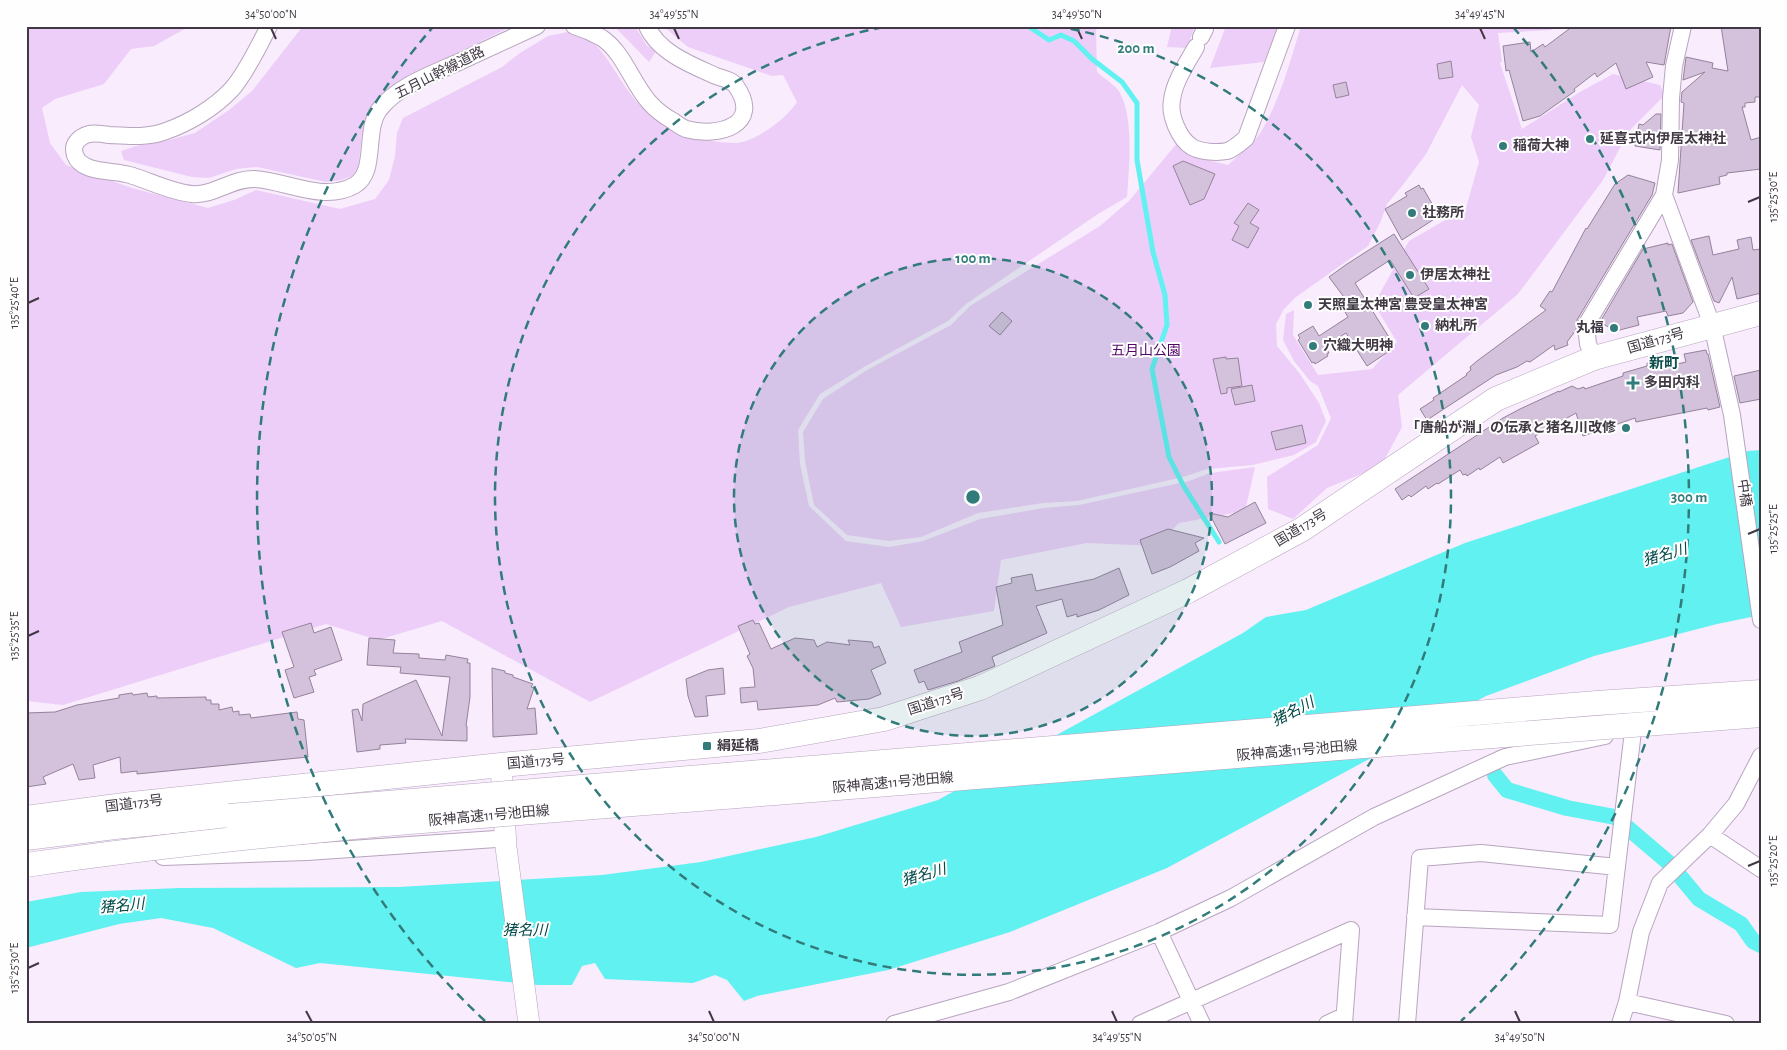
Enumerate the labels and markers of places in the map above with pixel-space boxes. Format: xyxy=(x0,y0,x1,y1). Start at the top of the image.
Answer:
place label: 延喜式内伊居太神社 xyxy=(1600,130,1726,146)
marker: 延喜式内伊居太神社 xyxy=(1584,133,1596,145)
place label: 稲荷大神 xyxy=(1513,137,1569,153)
marker: 稲荷大神 xyxy=(1497,140,1509,152)
place label: 社務所 xyxy=(1422,204,1464,220)
marker: 社務所 xyxy=(1406,207,1418,219)
place label: 伊居太神社 xyxy=(1420,266,1490,282)
marker: 伊居太神社 xyxy=(1404,269,1416,281)
place label: 天照皇太神宮 豊受皇太神宮 xyxy=(1318,296,1488,312)
marker: 天照皇太神宮 豊受皇太神宮 xyxy=(1302,299,1314,311)
place label: 納札所 xyxy=(1435,318,1477,333)
marker: 納札所 xyxy=(1419,320,1431,332)
place label: 丸福 xyxy=(1576,320,1604,335)
marker: 丸福 xyxy=(1608,322,1620,334)
place label: 穴織大明神 xyxy=(1323,337,1393,353)
marker: 穴織大明神 xyxy=(1307,340,1319,352)
place label: 多田内科 xyxy=(1644,374,1700,390)
marker: 多田内科 xyxy=(1626,376,1640,390)
place label: 「唐船が淵」の伝承と猪名川改修 xyxy=(1406,419,1616,435)
marker: 「唐船が淵」の伝承と猪名川改修 xyxy=(1620,422,1632,434)
centre of rings xyxy=(964,488,982,506)
place label: 絹延橋 xyxy=(717,738,759,753)
marker: 絹延橋 xyxy=(701,740,713,752)

